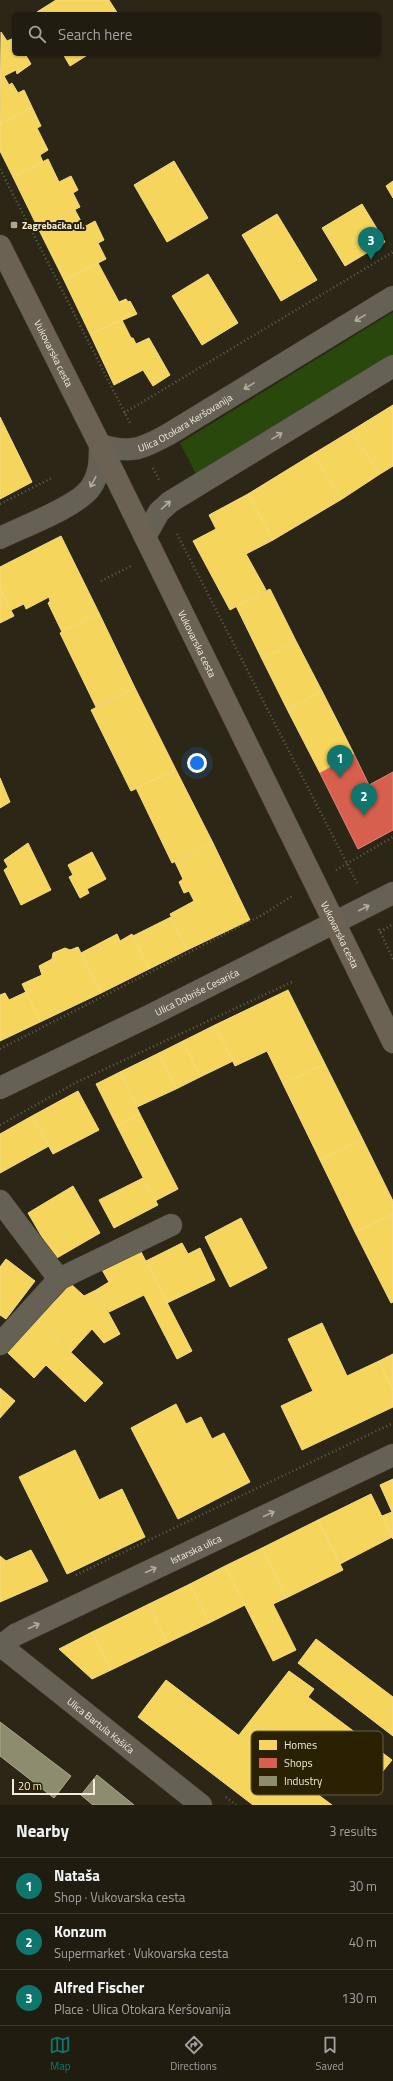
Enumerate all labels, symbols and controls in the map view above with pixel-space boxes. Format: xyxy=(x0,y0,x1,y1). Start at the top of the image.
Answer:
search box xyxy=(12,12,381,56)
icon: search xyxy=(26,23,48,45)
text: Search here xyxy=(58,23,132,46)
place label: Zagrebačka ul. xyxy=(22,218,85,233)
marker: Zagrebačka ul. xyxy=(9,220,19,230)
pin: 3 xyxy=(358,227,384,260)
one-way arrow xyxy=(355,314,366,322)
street label: Vukovarska cesta xyxy=(31,317,77,389)
one-way arrow xyxy=(243,382,255,390)
street label: Ulica Otokara Keršovanija xyxy=(136,390,235,455)
one-way arrow xyxy=(271,432,283,440)
one-way arrow xyxy=(89,476,97,488)
one-way arrow xyxy=(161,501,171,510)
street label: Vukovarska cesta xyxy=(175,607,220,680)
pin: 1 xyxy=(327,745,353,778)
your location xyxy=(187,753,207,773)
pin: 2 xyxy=(351,783,377,816)
street label: Vukovarska cesta xyxy=(317,898,363,971)
one-way arrow xyxy=(358,904,370,912)
street label: Ulica Dobriše Cesarića xyxy=(152,964,241,1019)
one-way arrow xyxy=(262,1510,274,1517)
street label: Istarska ulica xyxy=(168,1530,224,1568)
one-way arrow xyxy=(145,1566,157,1573)
one-way arrow xyxy=(28,1622,40,1629)
street label: Ulica Bartula Kašića xyxy=(64,1694,138,1757)
legend xyxy=(251,1731,383,1795)
text: Homes xyxy=(284,1737,317,1753)
text: Shops xyxy=(284,1755,313,1771)
text: Industry xyxy=(284,1773,323,1789)
scale bar xyxy=(12,1777,95,1796)
text: 20 m xyxy=(18,1778,42,1794)
text: Nearby xyxy=(16,1818,69,1844)
text: 3 results xyxy=(329,1821,377,1841)
text: Nataša xyxy=(54,1864,100,1887)
text: 1 xyxy=(25,1876,33,1896)
text: 30 m xyxy=(349,1876,377,1896)
text: Shop · Vukovarska cesta xyxy=(54,1887,185,1907)
text: Konzum xyxy=(54,1920,107,1943)
text: 2 xyxy=(25,1932,33,1952)
text: 40 m xyxy=(349,1932,377,1952)
text: Supermarket · Vukovarska cesta xyxy=(54,1943,228,1963)
text: Alfred Fischer xyxy=(54,1976,144,1999)
text: 3 xyxy=(25,1988,33,2008)
text: 130 m xyxy=(341,1988,377,2008)
text: Place · Ulica Otokara Keršovanija xyxy=(54,1999,231,2019)
tab: Map xyxy=(49,2034,71,2074)
tab: Directions xyxy=(170,2034,217,2074)
tab: Saved xyxy=(316,2034,344,2074)

